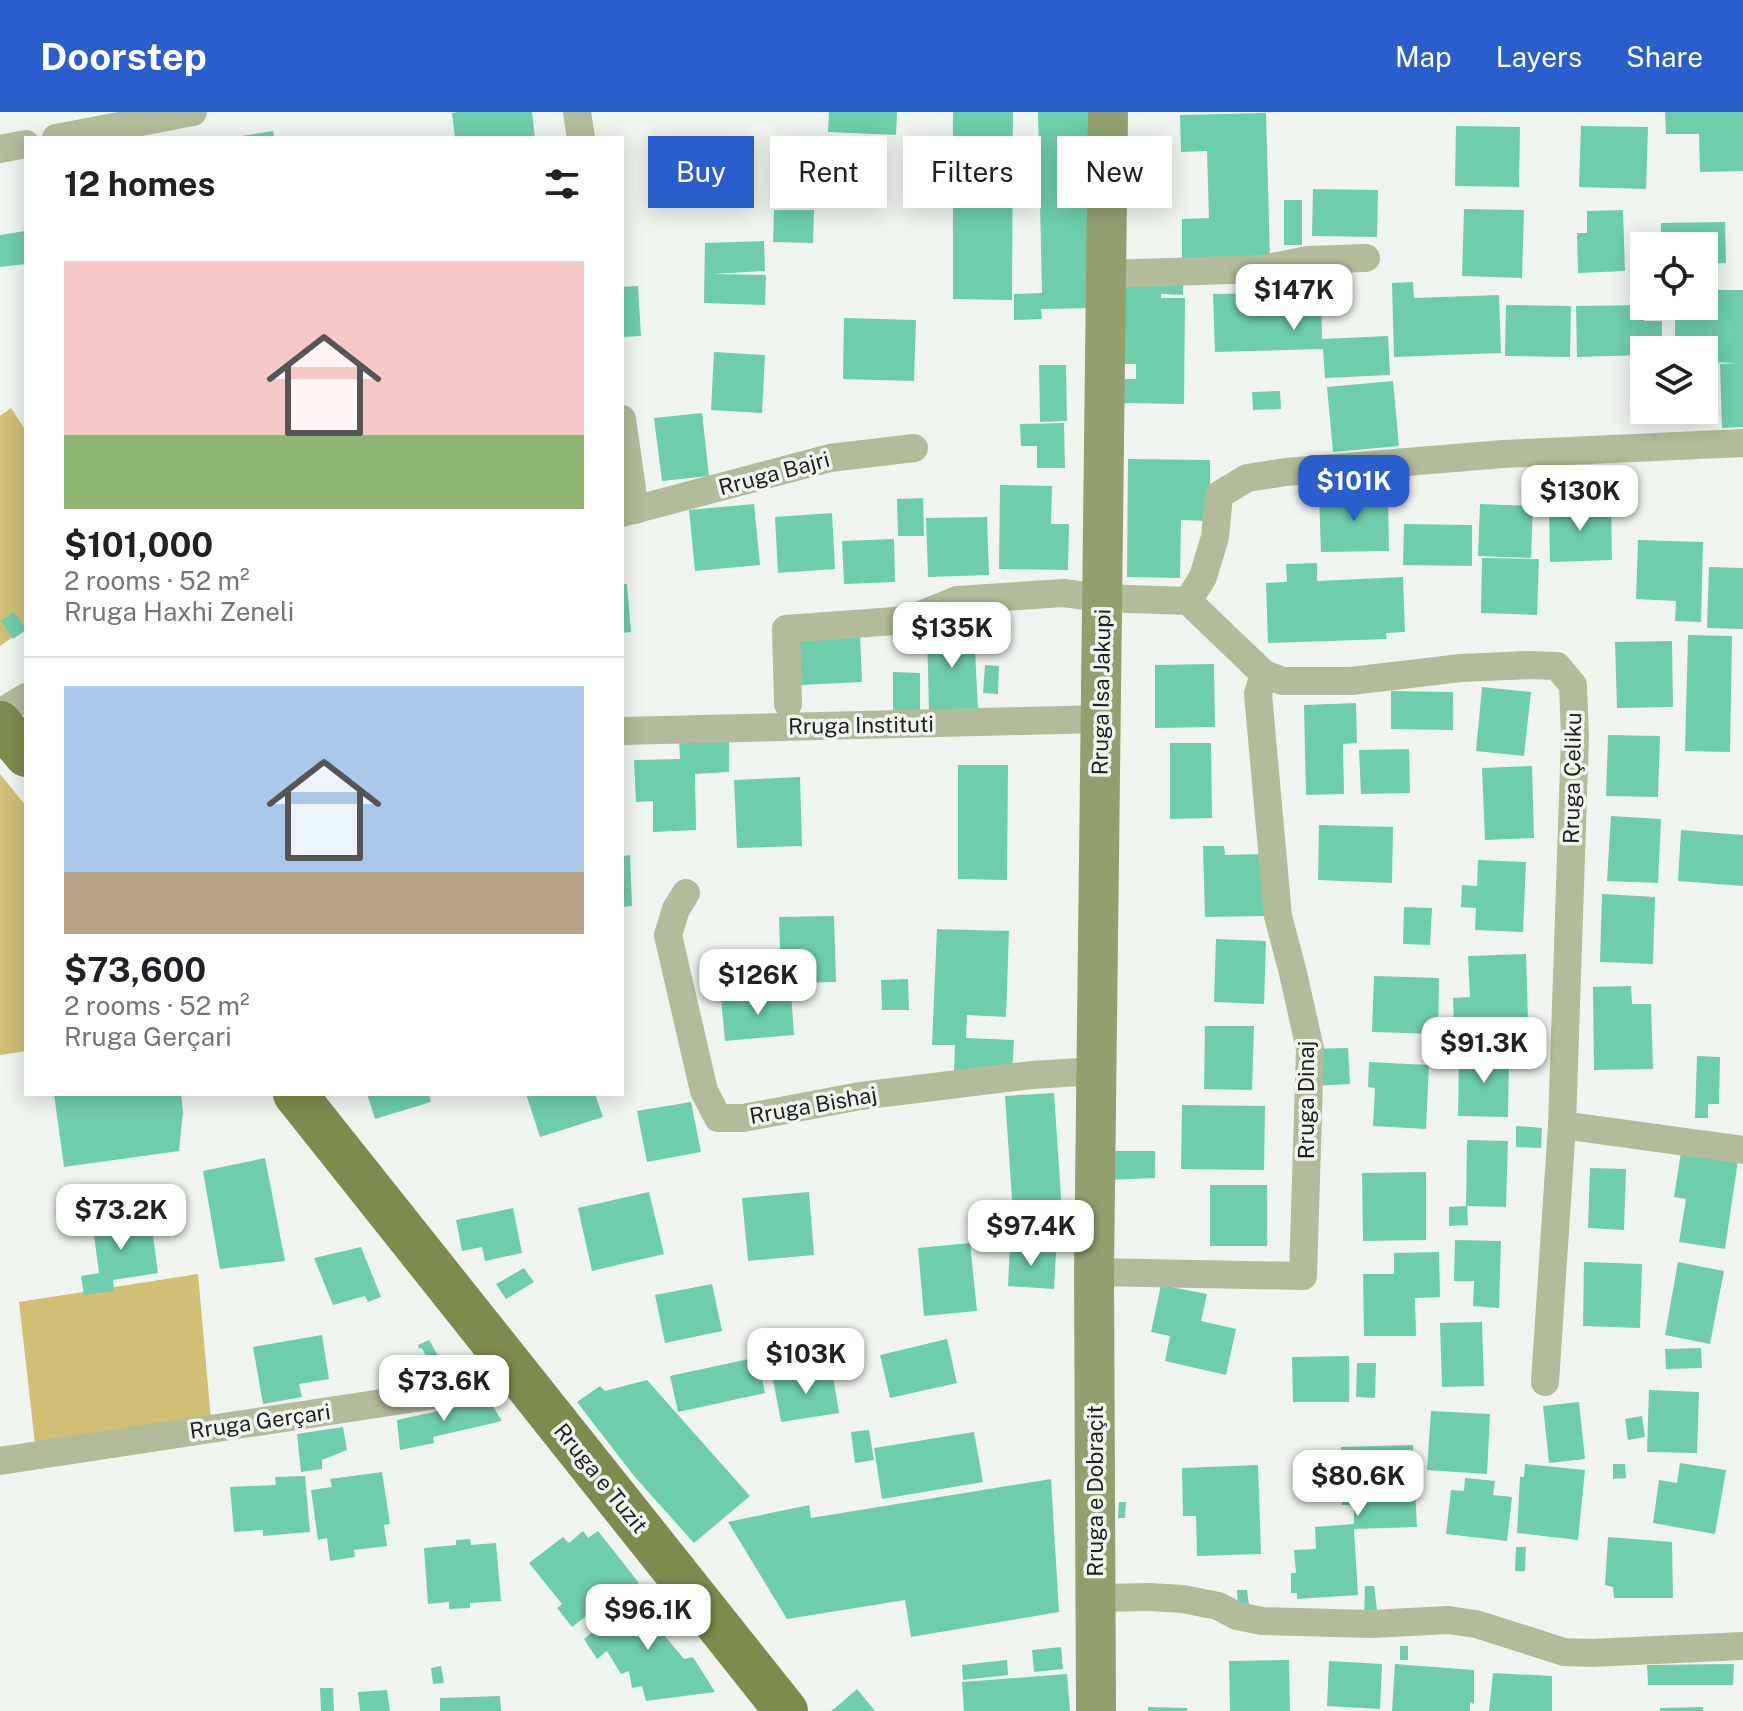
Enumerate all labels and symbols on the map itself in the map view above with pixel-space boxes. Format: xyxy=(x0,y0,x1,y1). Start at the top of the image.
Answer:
pin: $147K xyxy=(1238,264,1350,332)
street label: Rruga Bajri xyxy=(716,446,832,500)
pin: $101K xyxy=(1298,455,1410,523)
pin: $130K xyxy=(1524,465,1636,533)
pin: $135K xyxy=(896,602,1008,670)
street label: Rruga Isa Jakupi xyxy=(1087,609,1115,775)
street label: Rruga Instituti xyxy=(788,711,934,739)
street label: Rruga Çeliku xyxy=(1558,712,1586,844)
pin: $126K xyxy=(702,949,814,1017)
pin: $91.3K xyxy=(1419,1017,1549,1085)
street label: Rruga Dinaj xyxy=(1293,1041,1319,1159)
street label: Rruga Bishaj xyxy=(747,1081,879,1129)
pin: $73.2K xyxy=(56,1184,186,1252)
pin: $97.4K xyxy=(966,1200,1096,1268)
pin: $103K xyxy=(750,1328,862,1396)
pin: $73.6K xyxy=(379,1355,509,1423)
street label: Rruga Gerçari xyxy=(188,1398,332,1444)
street label: Rruga e Dobraçit xyxy=(1082,1405,1108,1577)
street label: Rruga e Tuzit xyxy=(549,1418,653,1538)
pin: $80.6K xyxy=(1293,1450,1423,1518)
pin: $96.1K xyxy=(583,1584,713,1652)

